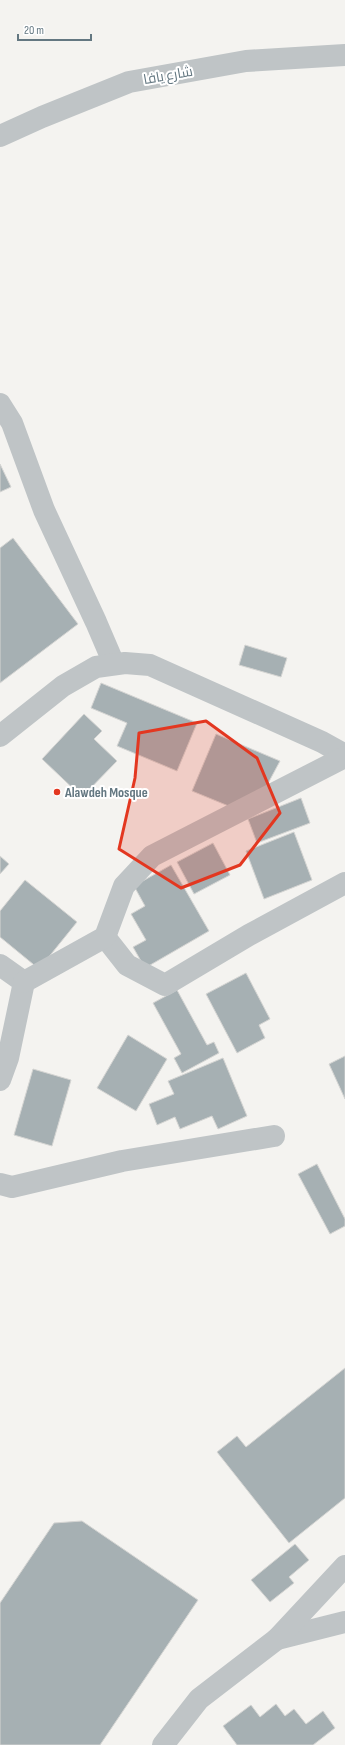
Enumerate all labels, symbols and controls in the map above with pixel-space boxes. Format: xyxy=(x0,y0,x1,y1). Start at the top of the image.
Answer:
scale bar xyxy=(18,16,91,42)
text: 20 m xyxy=(24,23,44,38)
street label: شارع يافا xyxy=(142,63,194,88)
place label: Alawdeh Mosque xyxy=(64,784,148,801)
marker: Alawdeh Mosque xyxy=(52,787,62,797)

